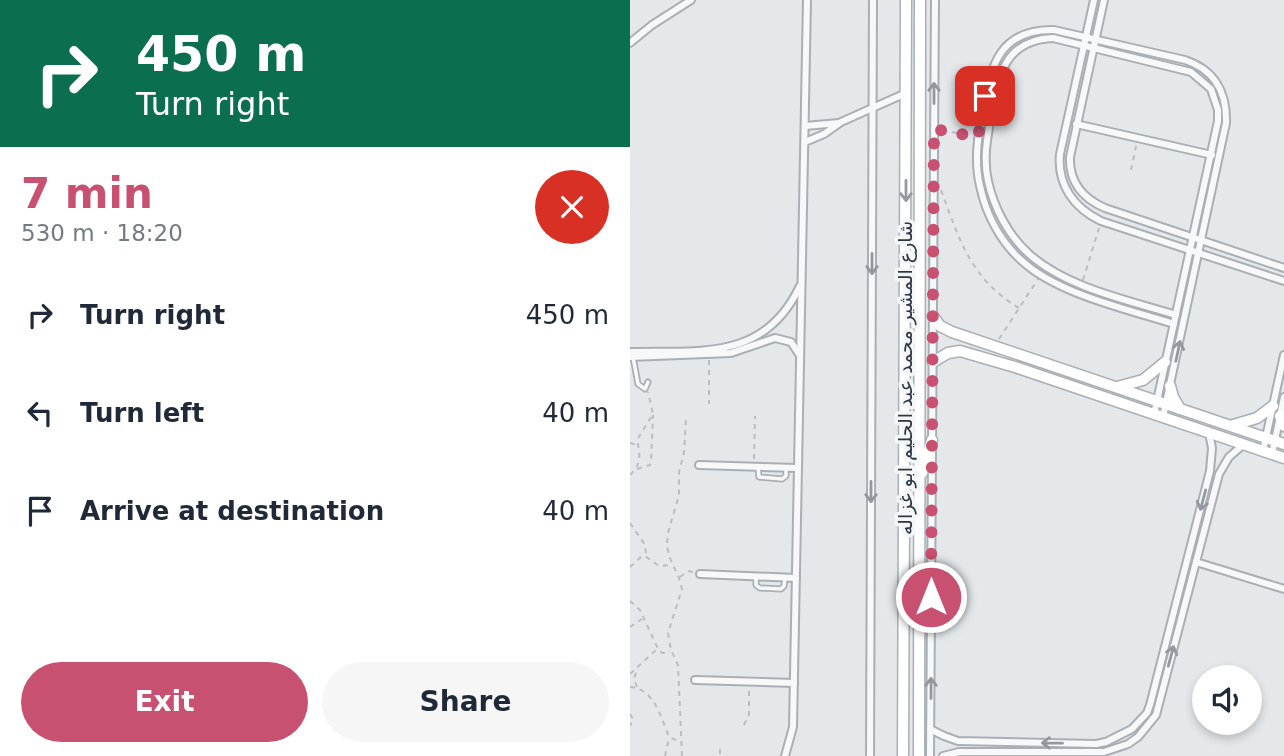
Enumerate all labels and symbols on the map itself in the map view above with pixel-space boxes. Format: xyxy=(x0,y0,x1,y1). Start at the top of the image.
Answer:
pin xyxy=(955,66,1015,126)
one-way arrow xyxy=(927,82,941,105)
one-way arrow xyxy=(899,179,913,202)
street label: شارع المشير محمد عبد الحليم ابو غزاله xyxy=(894,221,917,535)
one-way arrow xyxy=(865,252,879,275)
one-way arrow xyxy=(1171,340,1185,363)
one-way arrow xyxy=(864,480,878,503)
one-way arrow xyxy=(1196,488,1209,511)
position arrow xyxy=(894,560,968,634)
one-way arrow xyxy=(1165,645,1178,668)
one-way arrow xyxy=(924,677,938,700)
one-way arrow xyxy=(1041,736,1064,750)

